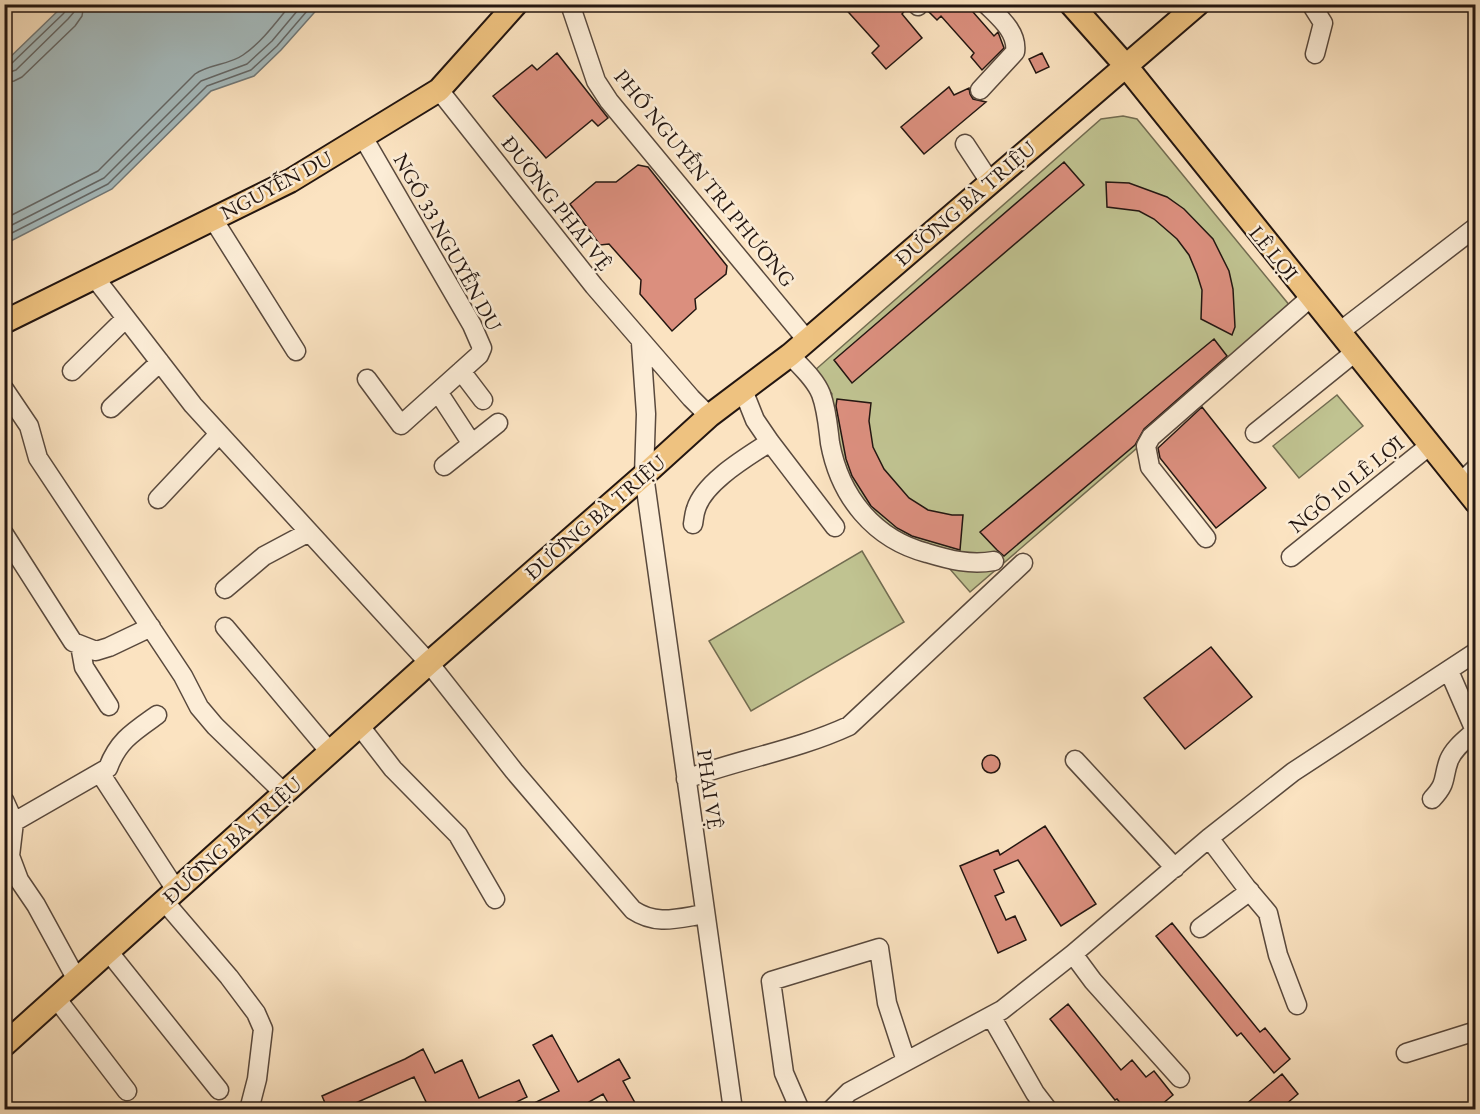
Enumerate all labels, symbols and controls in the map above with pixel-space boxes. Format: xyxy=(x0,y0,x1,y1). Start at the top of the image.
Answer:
street label: PHỐ NGUYỄN TRI PHƯƠNG xyxy=(609,63,801,293)
street label: ĐƯỜNG PHAI VỆ xyxy=(496,130,618,276)
street label: ĐƯỜNG BÀ TRIỆU xyxy=(889,134,1041,272)
street label: NGUYỄN DU xyxy=(215,144,337,226)
street label: NGÕ 33 NGUYỄN DU xyxy=(388,148,508,336)
street label: LÊ LỢI xyxy=(1243,220,1305,286)
street label: NGÕ 10 LÊ LỢI xyxy=(1283,429,1409,539)
street label: ĐƯỜNG BÀ TRIỆU xyxy=(519,448,671,586)
street label: PHAI VỆ xyxy=(691,747,729,831)
street label: ĐƯỜNG BÀ TRIỆU xyxy=(157,770,308,910)

